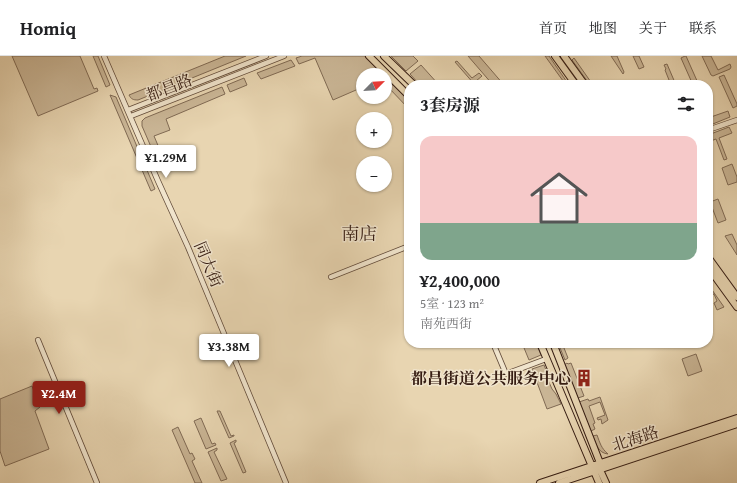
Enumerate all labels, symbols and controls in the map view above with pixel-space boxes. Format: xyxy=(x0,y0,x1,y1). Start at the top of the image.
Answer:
text: Homiq xyxy=(20,14,76,42)
text: 首页 xyxy=(539,18,567,38)
text: 地图 xyxy=(589,18,617,38)
text: 关于 xyxy=(639,18,667,38)
text: 联系 xyxy=(689,18,717,38)
street label: 都昌路 xyxy=(142,67,196,107)
north arrow xyxy=(356,68,392,104)
map controls xyxy=(356,68,392,192)
text: 3套房源 xyxy=(420,92,480,117)
icon: filters xyxy=(675,93,697,115)
button: + xyxy=(356,112,392,148)
pin: ¥1.29M xyxy=(133,145,199,179)
text: ¥1.29M xyxy=(145,148,187,167)
button: − xyxy=(356,156,392,192)
icon: home xyxy=(523,162,595,234)
district label: 南店 xyxy=(341,220,377,247)
street label: 同大街 xyxy=(189,237,229,291)
text: ¥2,400,000 xyxy=(420,268,500,293)
text: 5室 · 123 m² xyxy=(420,294,484,313)
text: 南苑西街 xyxy=(420,314,472,333)
pin: ¥3.38M xyxy=(196,334,262,368)
text: ¥3.38M xyxy=(208,337,250,356)
place label: 都昌街道公共服务中心 xyxy=(411,366,571,390)
building icon: 都昌街道公共服务中心 xyxy=(574,368,594,388)
pin: ¥2.4M xyxy=(31,381,87,415)
text: ¥2.4M xyxy=(41,384,77,403)
street label: 北海路 xyxy=(608,419,662,457)

